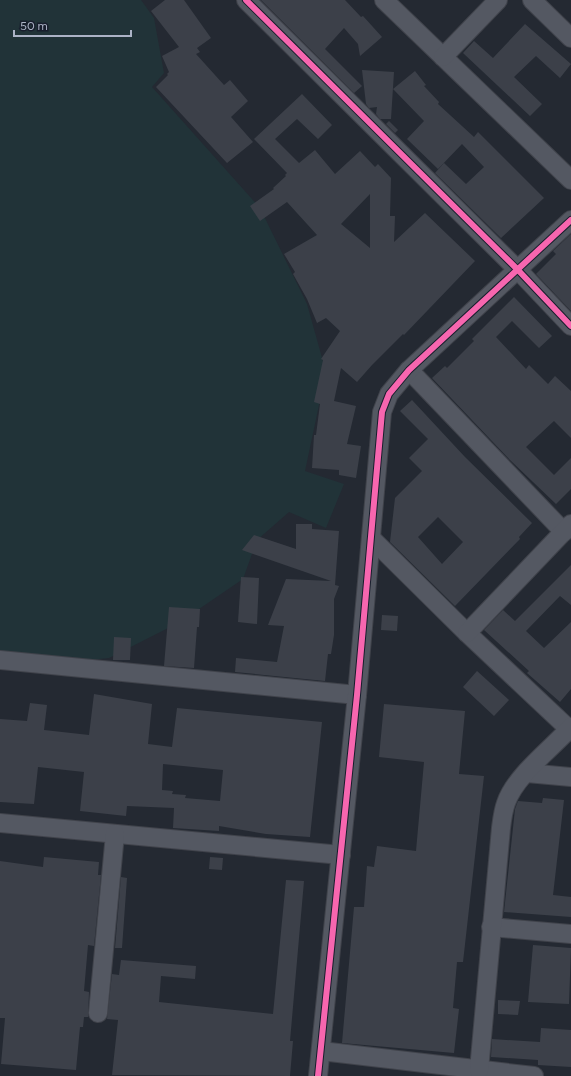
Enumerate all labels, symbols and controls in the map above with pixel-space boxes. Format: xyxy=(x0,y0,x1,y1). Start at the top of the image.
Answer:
scale bar xyxy=(14,12,131,38)
text: 50 m xyxy=(20,19,48,33)

